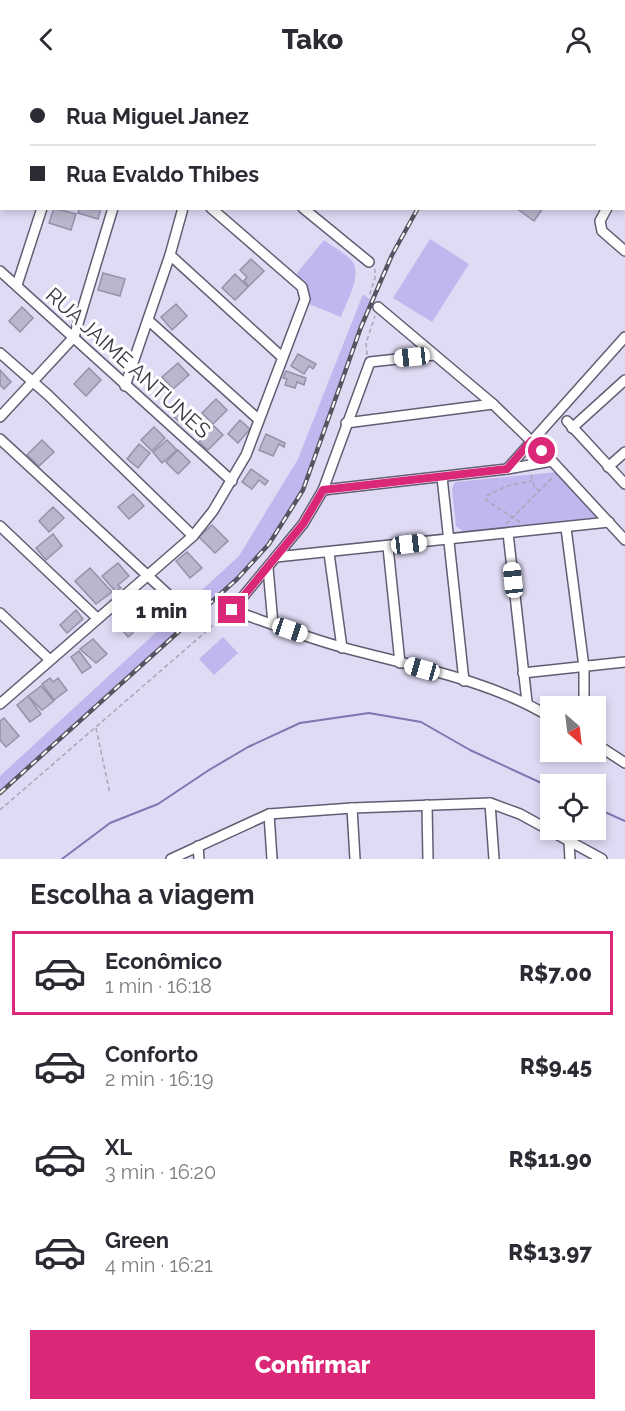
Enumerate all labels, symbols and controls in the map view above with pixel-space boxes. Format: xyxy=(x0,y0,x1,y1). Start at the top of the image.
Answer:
icon: back xyxy=(30,23,63,56)
icon: person xyxy=(562,23,595,56)
text: Tako xyxy=(282,24,343,55)
text: Rua Miguel Janez xyxy=(66,103,249,129)
text: Rua Evaldo Thibes xyxy=(66,161,259,187)
street label: RUA JAIME ANTUNES xyxy=(41,282,216,443)
car xyxy=(393,346,431,368)
route start xyxy=(528,437,555,464)
car xyxy=(390,533,428,555)
car xyxy=(502,561,524,599)
callout: 1 min xyxy=(112,589,211,631)
route end xyxy=(218,596,245,623)
text: 1 min xyxy=(136,599,187,623)
car xyxy=(270,616,310,644)
car xyxy=(402,655,442,683)
north arrow xyxy=(540,696,606,762)
map controls xyxy=(540,696,606,840)
button: locate xyxy=(540,774,606,840)
text: Escolha a viagem xyxy=(30,879,255,910)
icon: car xyxy=(33,946,87,1000)
text: Econômico xyxy=(105,948,222,974)
text: R$7.00 xyxy=(519,960,592,986)
text: 1 min · 16:18 xyxy=(105,974,212,998)
icon: car xyxy=(33,1039,87,1093)
text: Conforto xyxy=(105,1041,198,1067)
text: R$9.45 xyxy=(520,1053,592,1079)
text: 2 min · 16:19 xyxy=(105,1067,214,1091)
icon: car xyxy=(33,1132,87,1186)
text: XL xyxy=(105,1134,132,1160)
text: R$11.90 xyxy=(509,1146,592,1172)
text: 3 min · 16:20 xyxy=(105,1160,216,1184)
icon: car xyxy=(33,1225,87,1279)
text: Green xyxy=(105,1227,169,1253)
text: R$13.97 xyxy=(508,1239,592,1265)
text: 4 min · 16:21 xyxy=(105,1253,213,1277)
button: Confirmar xyxy=(30,1330,595,1399)

